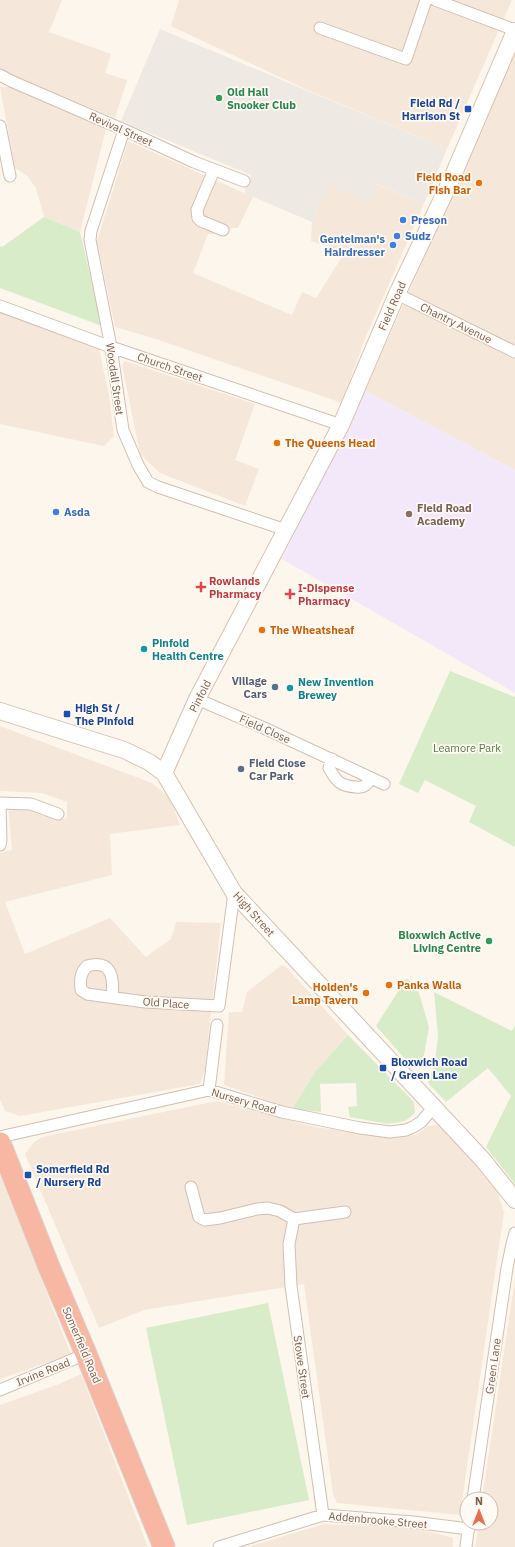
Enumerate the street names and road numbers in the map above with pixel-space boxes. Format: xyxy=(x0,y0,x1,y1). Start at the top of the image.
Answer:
street label: Revival Street xyxy=(87,109,155,149)
street label: Field Road xyxy=(375,279,409,333)
street label: Chantry Avenue xyxy=(418,300,494,346)
street label: Woodall Street xyxy=(103,342,127,416)
street label: Church Street xyxy=(136,349,204,385)
street label: Pinfold xyxy=(186,677,214,715)
street label: Field Close xyxy=(237,712,293,746)
street label: High Street xyxy=(230,889,278,939)
street label: Old Place xyxy=(142,994,190,1012)
street label: Nursery Road xyxy=(210,1085,278,1117)
street label: Somerfield Road xyxy=(60,1305,104,1385)
street label: Stowe Street xyxy=(291,1335,313,1400)
street label: Green Lane xyxy=(482,1337,504,1395)
street label: Irvine Road xyxy=(14,1355,72,1389)
street label: Addenbrooke Street xyxy=(328,1509,428,1531)

